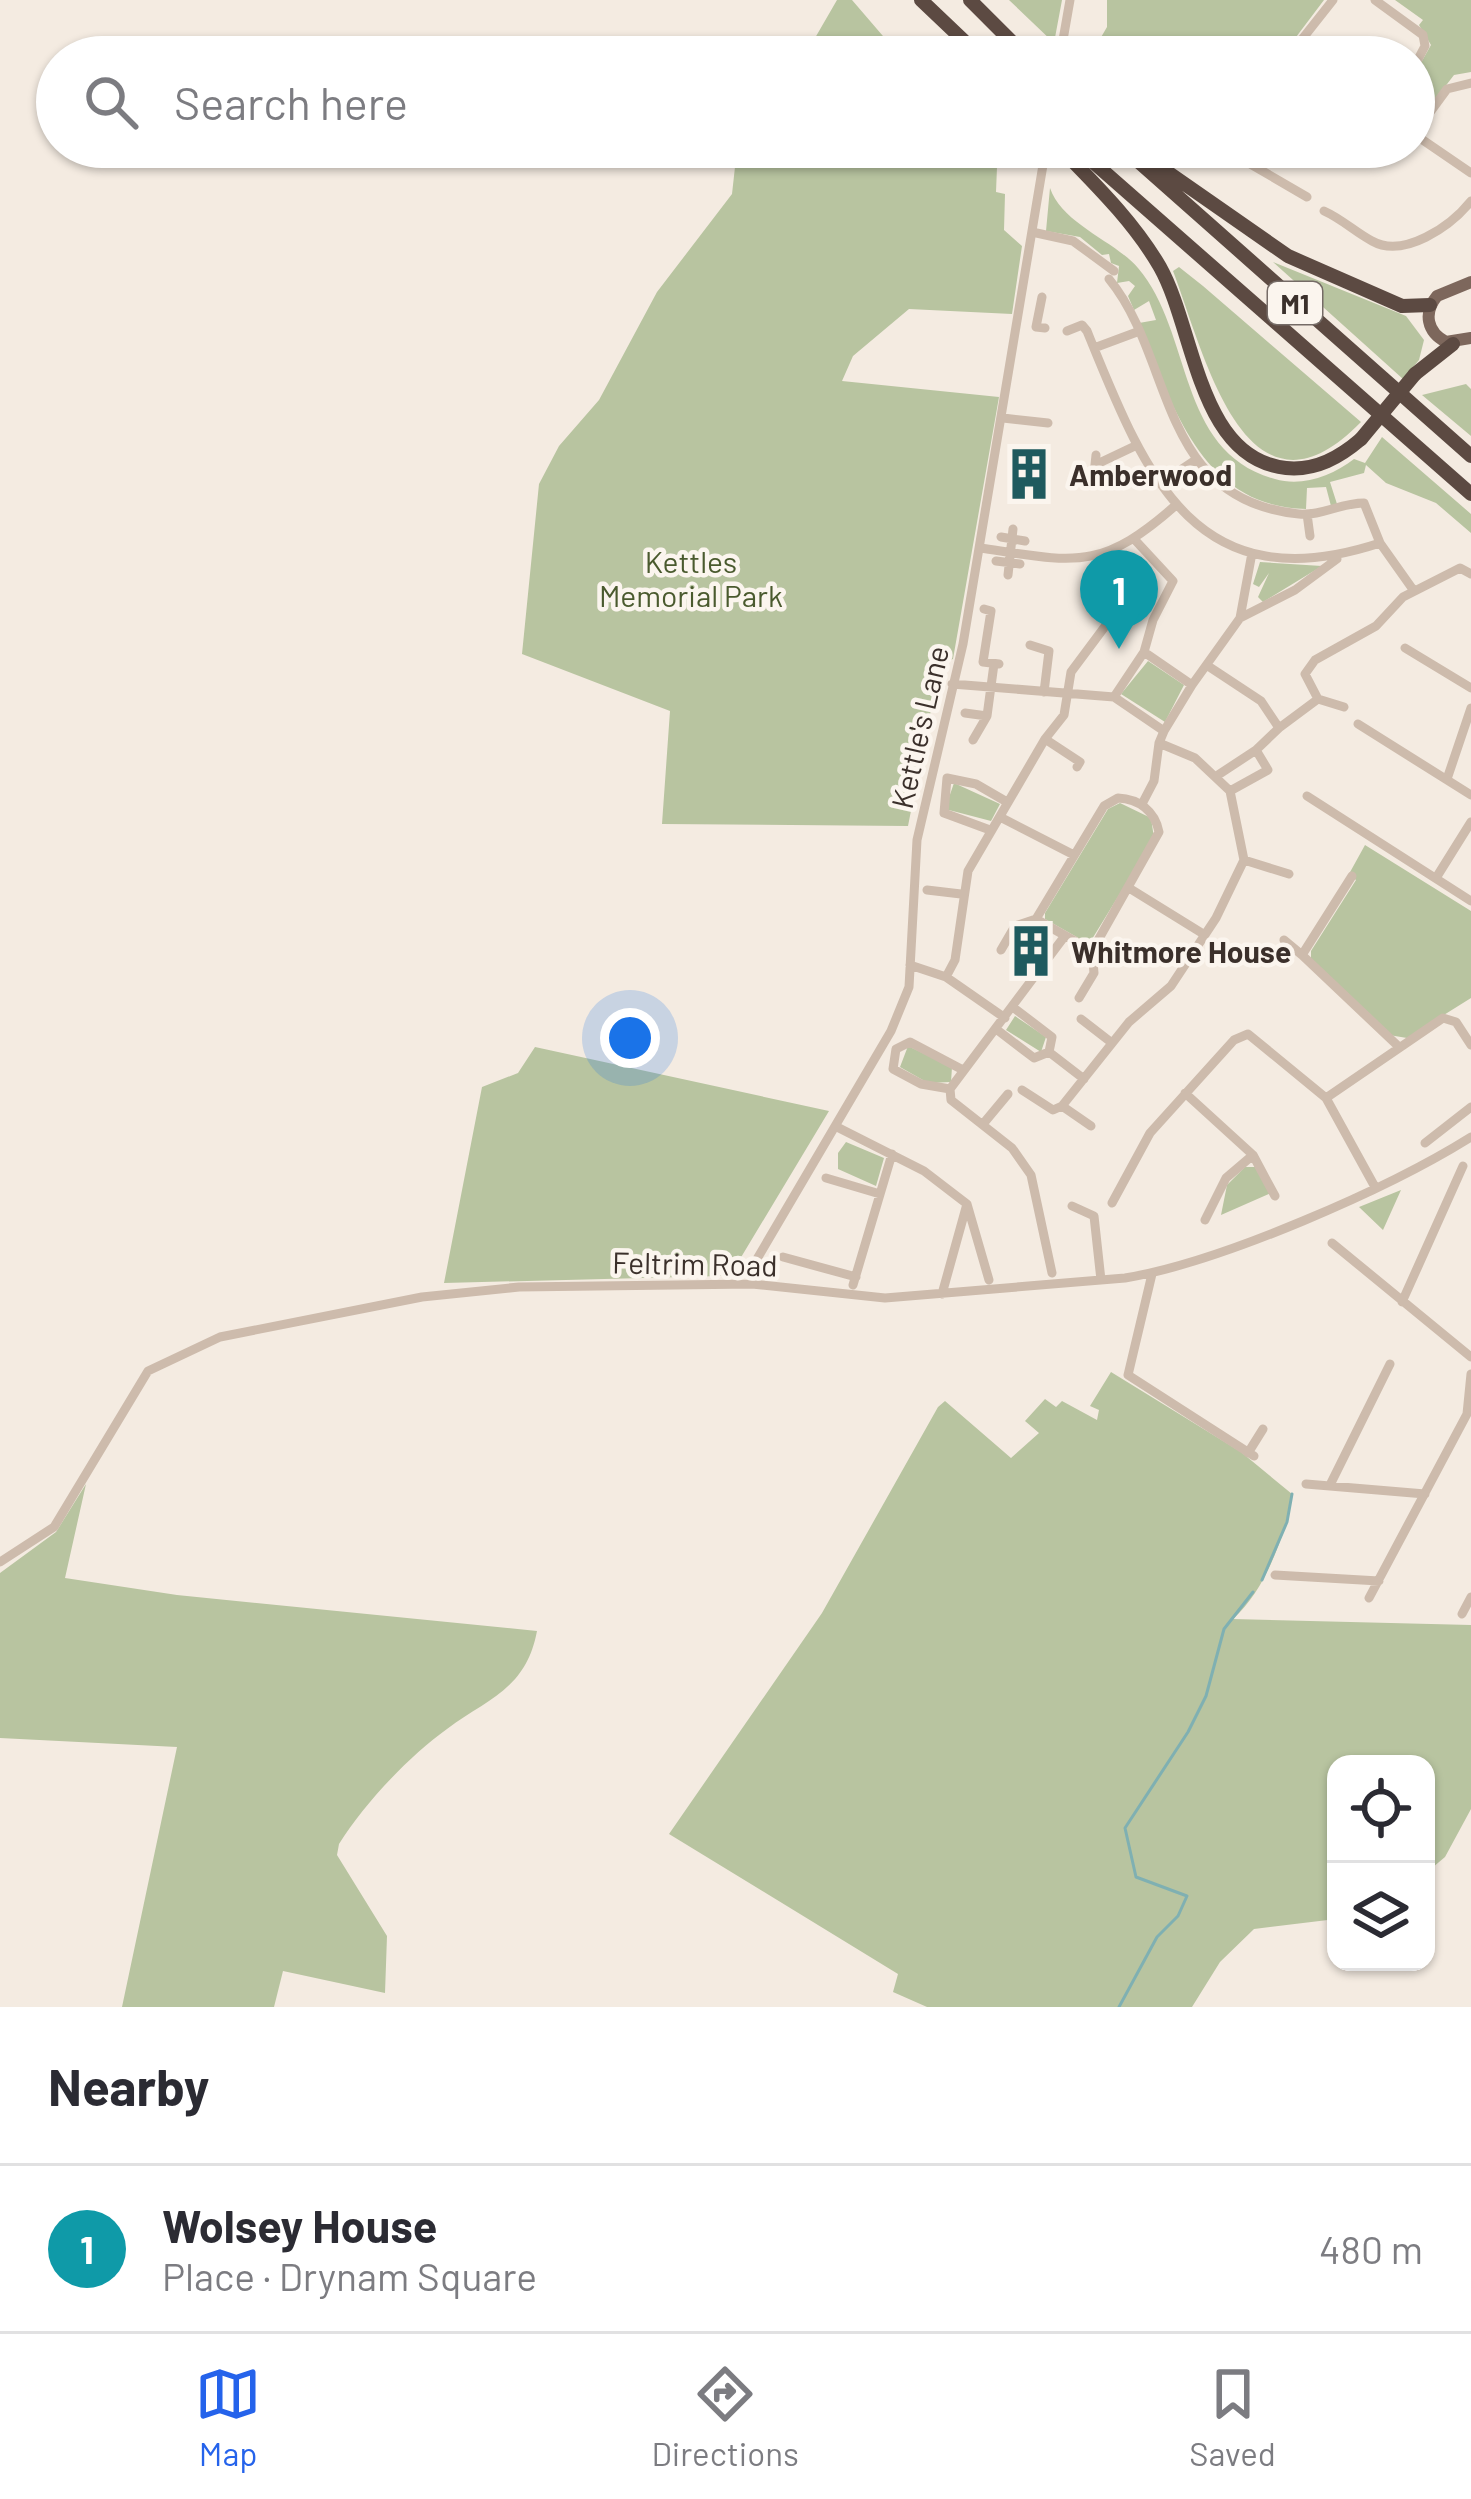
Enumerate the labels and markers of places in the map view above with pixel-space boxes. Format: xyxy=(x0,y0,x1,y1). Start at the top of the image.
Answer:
building icon: Amberwood xyxy=(1000,445,1058,503)
place label: Amberwood xyxy=(1069,456,1232,492)
pin: 1 xyxy=(1080,550,1158,649)
building icon: Whitmore House xyxy=(1002,922,1060,980)
place label: Whitmore House xyxy=(1071,933,1291,969)

